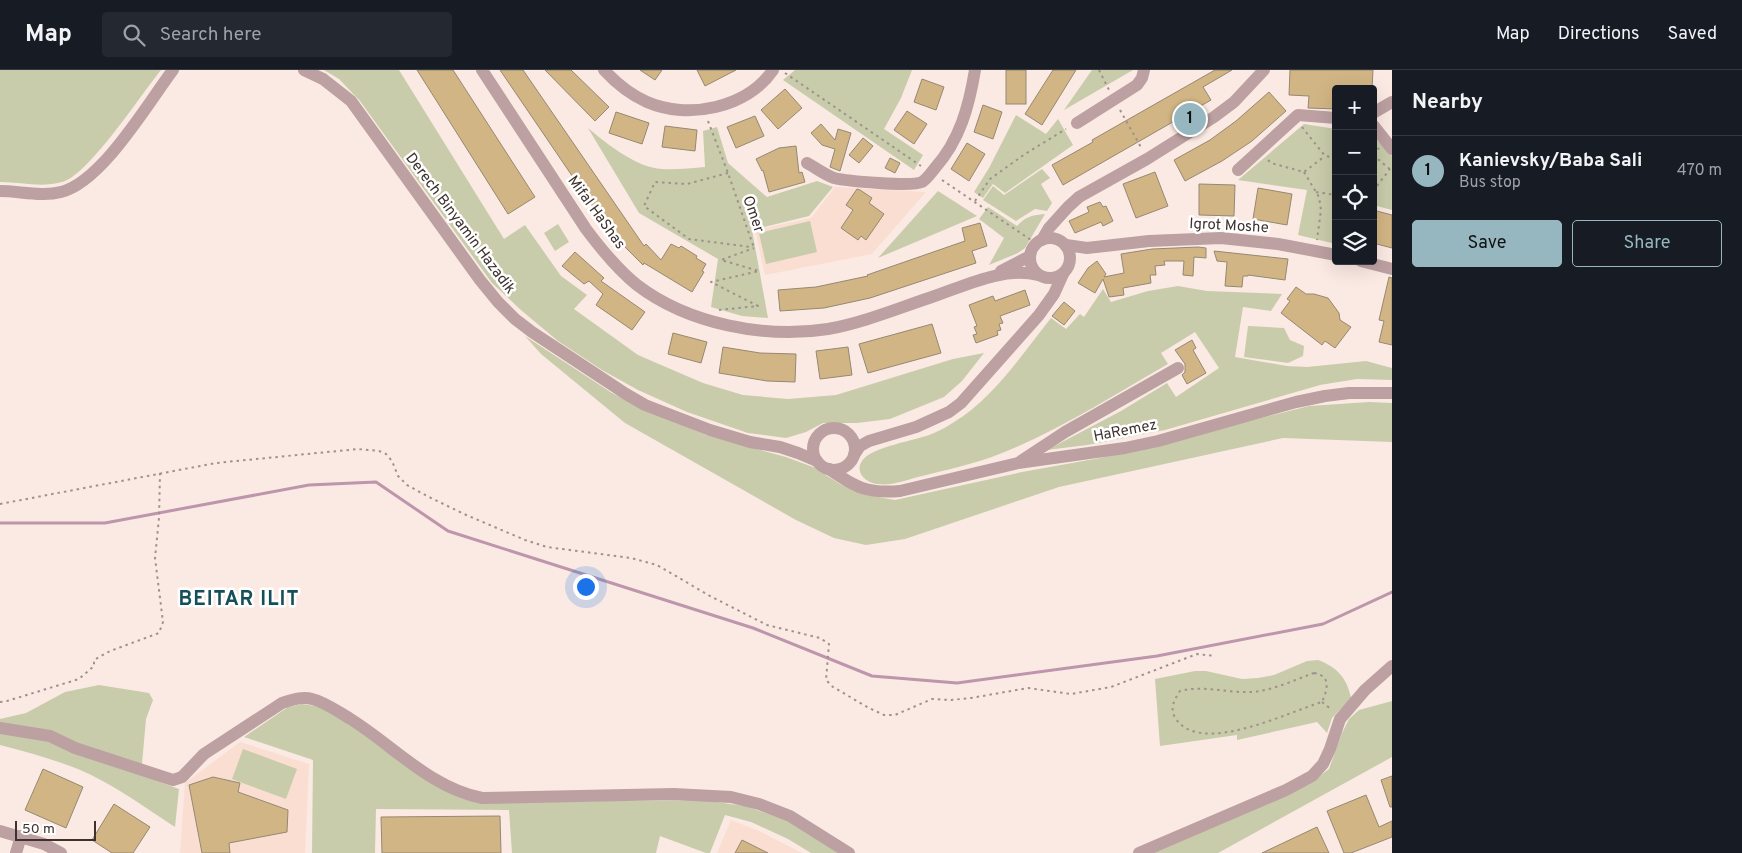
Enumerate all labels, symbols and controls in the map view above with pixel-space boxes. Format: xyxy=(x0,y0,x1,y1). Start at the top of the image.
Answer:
search box xyxy=(102,12,452,57)
text: Map xyxy=(25,20,72,50)
icon: search xyxy=(120,21,148,49)
text: Search here xyxy=(160,23,261,47)
text: Map xyxy=(1496,23,1530,46)
text: Directions xyxy=(1558,23,1640,46)
text: Saved xyxy=(1668,23,1717,46)
map controls xyxy=(1332,85,1377,265)
button: + xyxy=(1332,85,1377,130)
text: Nearby xyxy=(1412,89,1483,116)
pin: 1 xyxy=(1174,100,1206,138)
button: − xyxy=(1332,130,1377,175)
text: Kanievsky/Baba Sali xyxy=(1459,149,1642,173)
street label: Derech Binyamin Hazadik xyxy=(401,150,519,298)
text: 1 xyxy=(1425,161,1431,181)
text: 470 m xyxy=(1677,161,1722,181)
street label: Mifal HaShas xyxy=(563,172,629,253)
text: Bus stop xyxy=(1459,173,1521,193)
button: locate xyxy=(1332,175,1377,220)
street label: Omer xyxy=(737,193,768,236)
street label: Igrot Moshe xyxy=(1189,215,1269,238)
button: layers xyxy=(1332,220,1377,265)
button: Save xyxy=(1412,220,1562,267)
button: Share xyxy=(1572,220,1722,267)
street label: HaRemez xyxy=(1092,416,1159,447)
your location xyxy=(573,574,599,600)
district label: BEITAR ILIT xyxy=(179,587,299,613)
scale bar xyxy=(15,818,96,841)
text: 50 m xyxy=(22,821,55,838)

